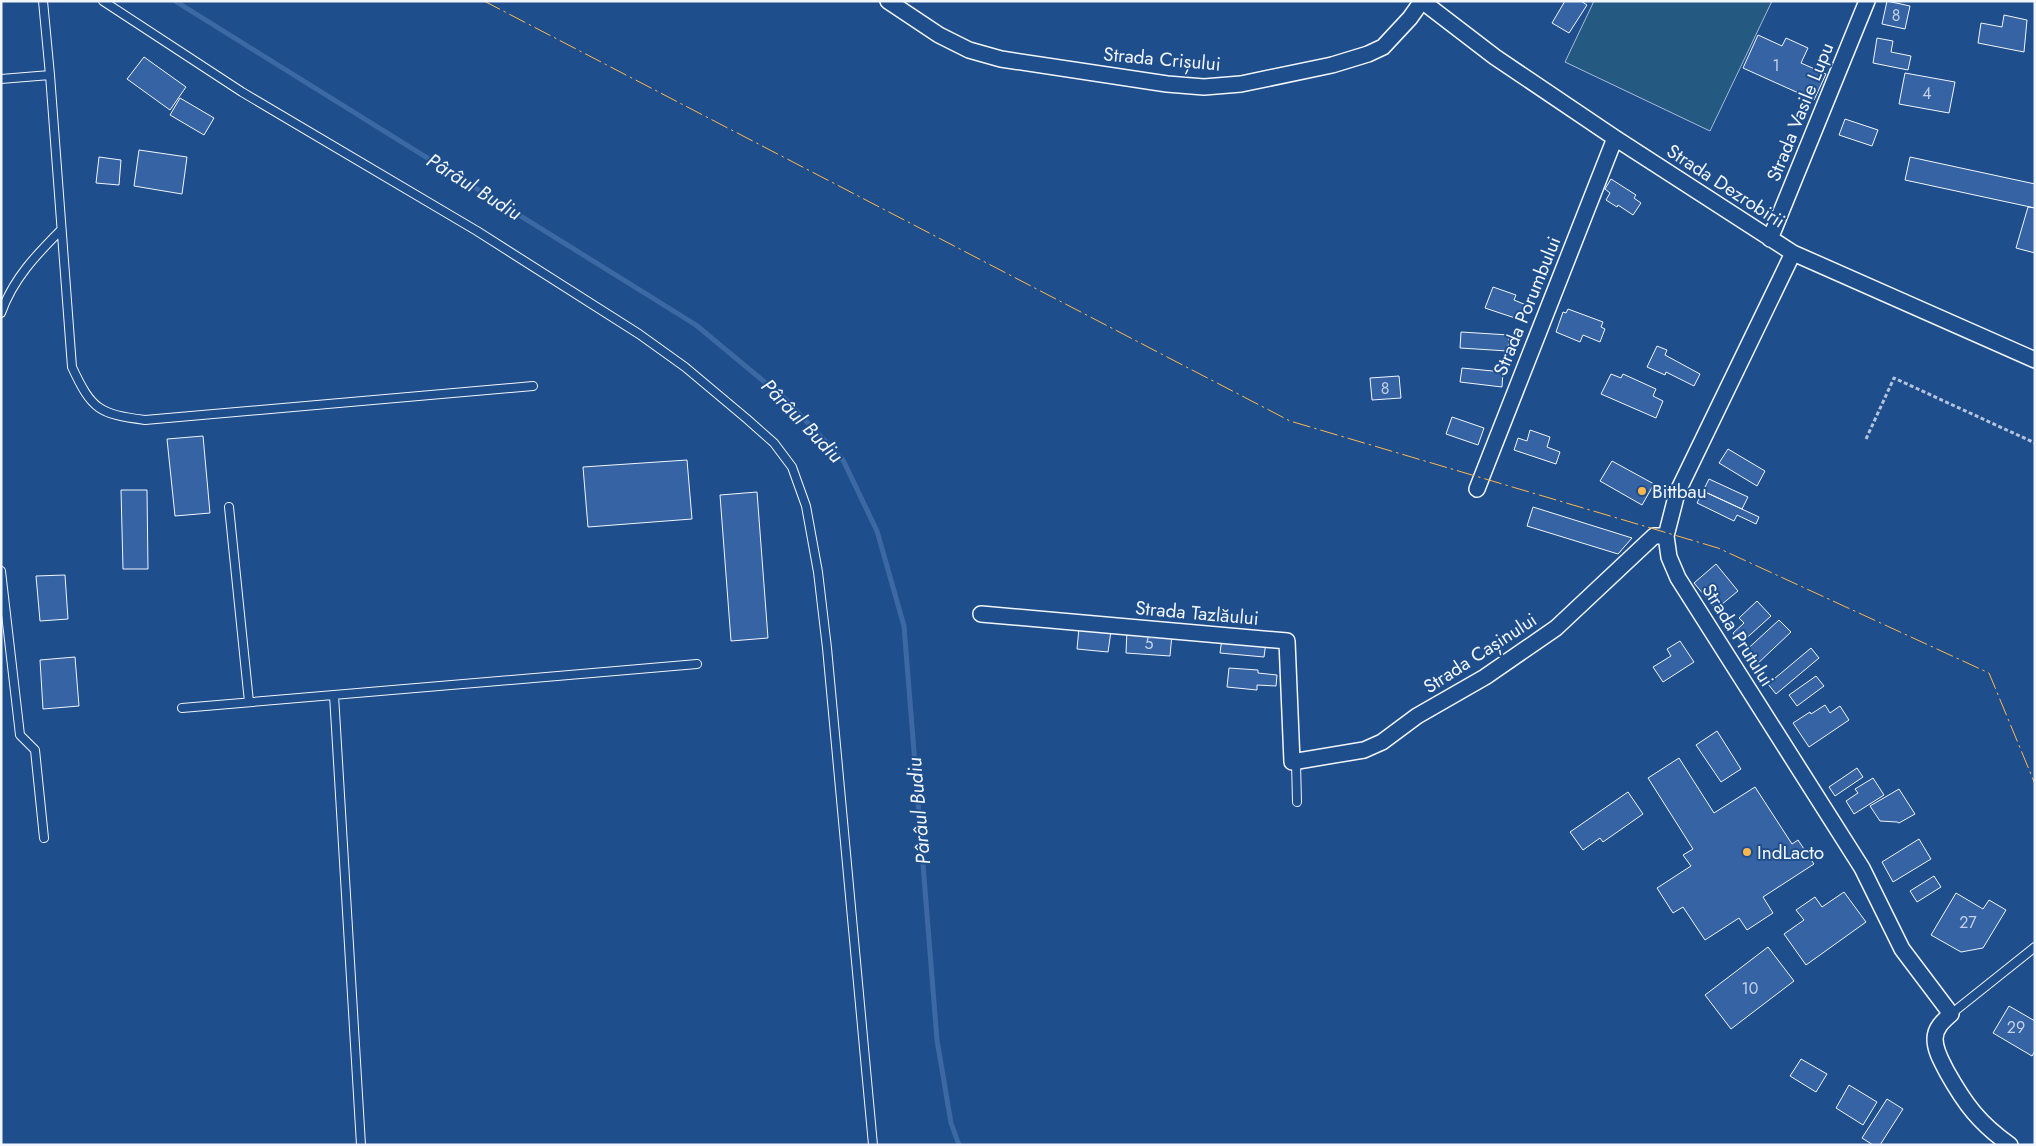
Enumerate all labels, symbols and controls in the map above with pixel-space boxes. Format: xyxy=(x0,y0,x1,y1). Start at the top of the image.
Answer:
house number: 8 xyxy=(1892,4,1900,27)
street label: Strada Vasile Lupu xyxy=(1760,39,1840,185)
street label: Strada Crișului xyxy=(1102,40,1222,78)
house number: 1 xyxy=(1772,54,1780,77)
house number: 4 xyxy=(1922,82,1932,105)
street label: Strada Dezrobirii xyxy=(1662,138,1790,234)
water label: Pârâul Budiu xyxy=(421,146,527,228)
street label: Strada Porumbului xyxy=(1487,232,1567,380)
water label: Pârâul Budiu xyxy=(754,372,850,470)
house number: 8 xyxy=(1381,377,1389,400)
place label: Bittbau xyxy=(1652,478,1707,505)
marker: Bittbau xyxy=(1636,485,1648,497)
street label: Strada Prutului xyxy=(1696,578,1780,692)
street label: Strada Tazlăului xyxy=(1134,594,1260,632)
street label: Strada Cașinului xyxy=(1418,606,1542,700)
house number: 5 xyxy=(1144,632,1154,655)
water label: Pârâul Budiu xyxy=(900,756,938,866)
place label: IndLacto xyxy=(1757,839,1824,866)
marker: IndLacto xyxy=(1741,846,1753,858)
house number: 27 xyxy=(1959,911,1977,934)
house number: 10 xyxy=(1742,977,1758,1000)
house number: 29 xyxy=(2007,1016,2025,1039)

